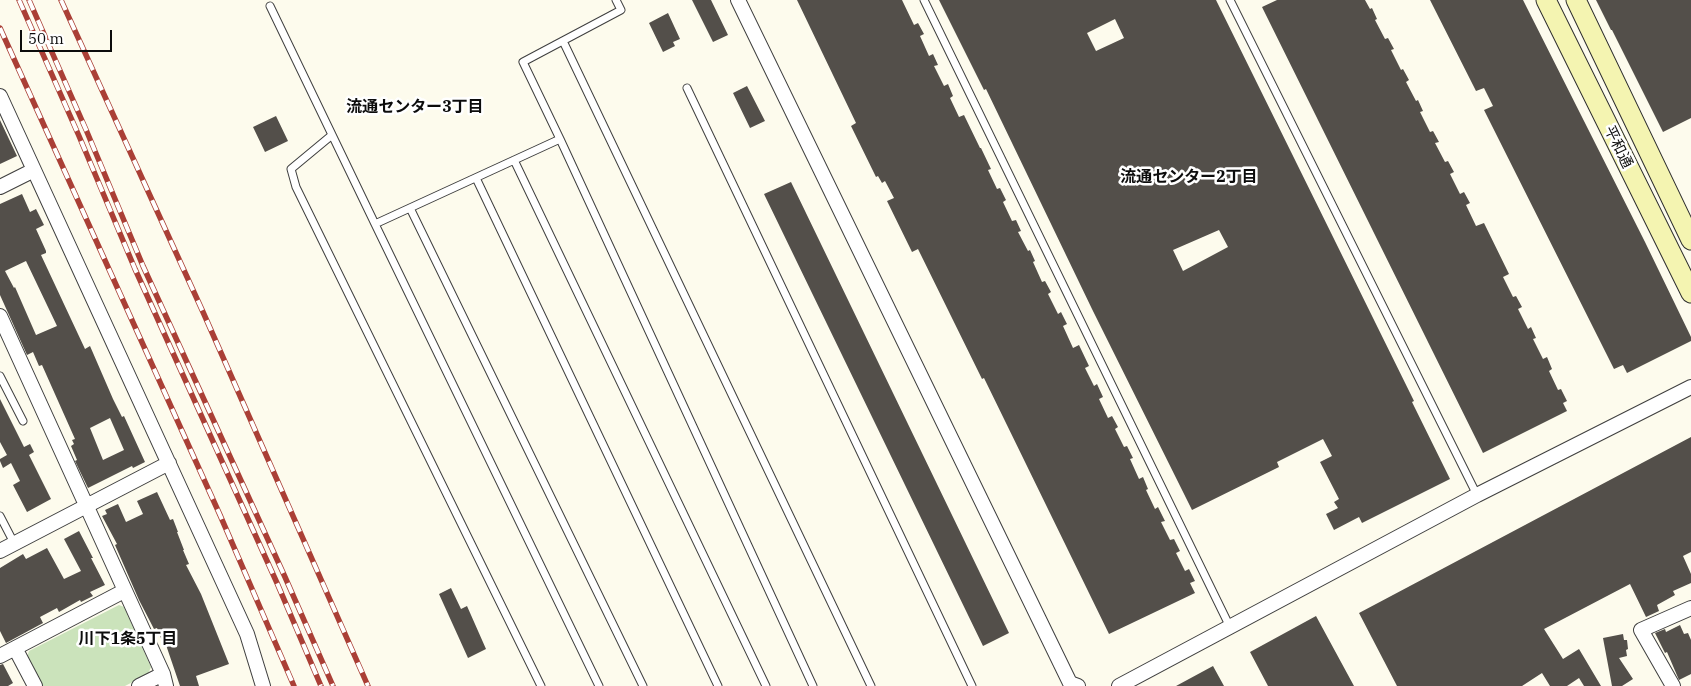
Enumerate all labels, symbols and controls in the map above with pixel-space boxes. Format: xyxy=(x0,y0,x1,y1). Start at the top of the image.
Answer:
scale bar xyxy=(22,20,115,52)
text: 50 m xyxy=(28,29,64,48)
district label: 流通センター3丁目 xyxy=(346,97,484,117)
street label: 平和通 xyxy=(1600,123,1636,171)
district label: 流通センター2丁目 xyxy=(1120,167,1258,187)
district label: 川下1条5丁目 xyxy=(78,629,178,649)

